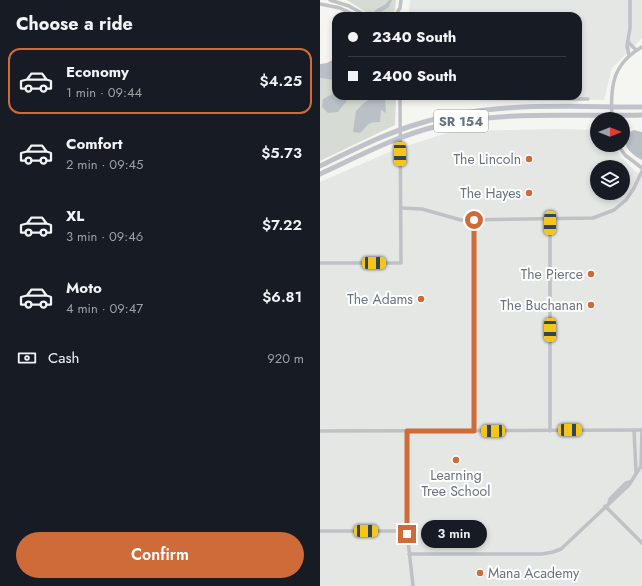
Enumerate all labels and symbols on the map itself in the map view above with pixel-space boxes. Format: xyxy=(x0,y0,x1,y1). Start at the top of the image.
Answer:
road number: SR 154 xyxy=(434,110,488,132)
north arrow xyxy=(590,112,630,152)
car xyxy=(394,142,406,166)
place label: The Lincoln xyxy=(454,149,521,169)
marker: The Lincoln xyxy=(524,154,534,164)
place label: The Hayes xyxy=(460,183,521,203)
marker: The Hayes xyxy=(524,188,534,198)
route start xyxy=(465,211,483,229)
car xyxy=(544,211,556,235)
car xyxy=(362,257,386,269)
place label: The Pierce xyxy=(521,264,583,284)
marker: The Pierce xyxy=(586,269,596,279)
place label: The Adams xyxy=(347,289,413,309)
marker: The Adams xyxy=(416,294,426,304)
place label: The Buchanan xyxy=(500,295,583,315)
marker: The Buchanan xyxy=(586,300,596,310)
car xyxy=(544,318,556,342)
car xyxy=(558,424,582,436)
car xyxy=(481,425,505,437)
marker: Learning Tree School xyxy=(451,455,461,465)
place label: Learning Tree School xyxy=(422,465,490,501)
callout: 3 min xyxy=(421,520,487,548)
car xyxy=(354,525,378,537)
route end xyxy=(398,525,416,543)
place label: Mana Academy xyxy=(488,563,580,583)
marker: Mana Academy xyxy=(475,568,485,578)

